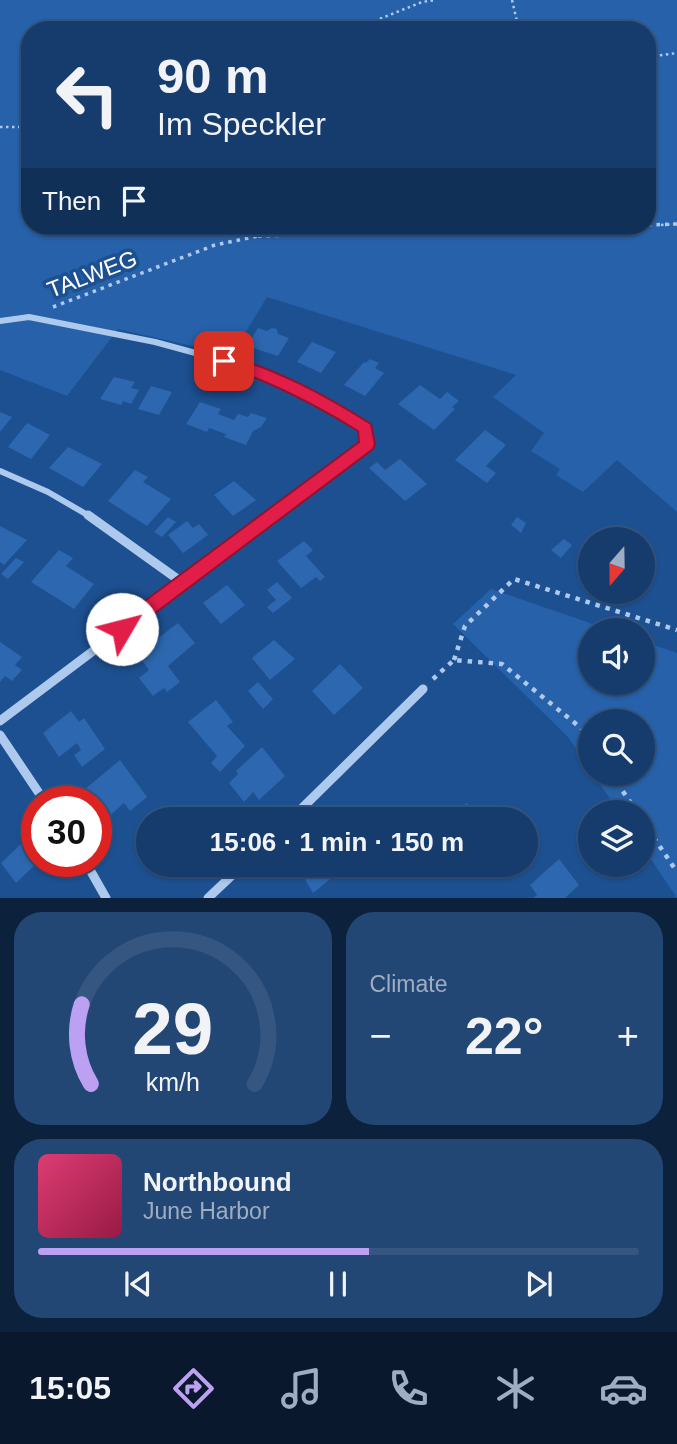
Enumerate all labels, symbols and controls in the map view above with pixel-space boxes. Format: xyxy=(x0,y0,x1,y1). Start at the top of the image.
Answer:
icon: left xyxy=(42,49,133,140)
text: 90 m xyxy=(157,49,269,103)
text: Im Speckler xyxy=(157,106,326,142)
icon: arrive xyxy=(115,182,153,220)
text: Then xyxy=(42,186,101,216)
street label: TALWEG xyxy=(44,245,140,303)
pin xyxy=(194,331,254,391)
icon: arrive xyxy=(205,342,243,380)
north arrow xyxy=(578,527,654,604)
map controls xyxy=(578,527,655,877)
position arrow xyxy=(85,592,159,666)
button: sound xyxy=(578,618,655,695)
button: search xyxy=(578,709,655,786)
speed limit sign: 30 xyxy=(21,786,112,877)
button: layers xyxy=(578,800,655,877)
text: 15:06 · 1 min · 150 m xyxy=(210,827,464,857)
text: Climate xyxy=(370,971,447,997)
text: 29 xyxy=(132,989,213,1070)
text: 22° xyxy=(465,1007,544,1065)
text: − xyxy=(370,1015,392,1057)
text: + xyxy=(617,1015,639,1057)
text: km/h xyxy=(146,1068,200,1096)
text: Northbound xyxy=(143,1167,292,1197)
text: June Harbor xyxy=(143,1198,270,1224)
icon: previous xyxy=(119,1265,157,1303)
icon: pause xyxy=(319,1265,357,1303)
icon: next xyxy=(520,1265,558,1303)
icon: directions xyxy=(169,1364,218,1413)
icon: music xyxy=(277,1364,326,1413)
icon: phone xyxy=(384,1364,433,1413)
icon: climate xyxy=(491,1364,540,1413)
icon: car xyxy=(599,1364,648,1413)
text: 15:05 xyxy=(29,1370,111,1406)

